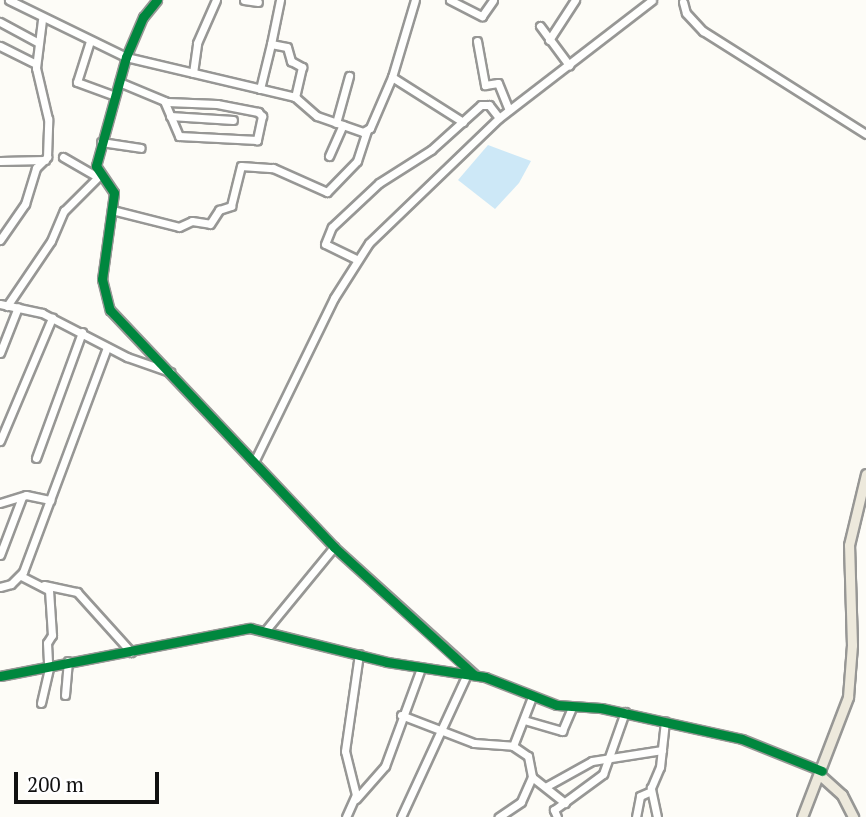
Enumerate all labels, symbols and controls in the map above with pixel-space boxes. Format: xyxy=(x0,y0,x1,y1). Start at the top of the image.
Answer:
scale bar xyxy=(18,758,163,802)
text: 200 m xyxy=(27,770,84,798)

